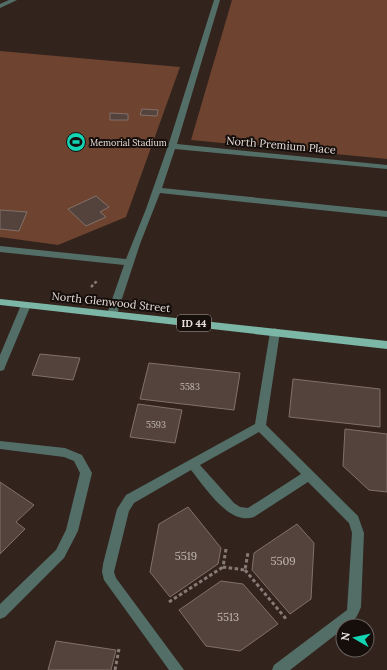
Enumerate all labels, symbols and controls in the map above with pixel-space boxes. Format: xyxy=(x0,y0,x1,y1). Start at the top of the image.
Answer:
sports icon: Memorial Stadium xyxy=(65,131,87,153)
street label: North Premium Place xyxy=(226,133,336,157)
place label: Memorial Stadium xyxy=(90,137,167,148)
street label: North Glenwood Street xyxy=(51,289,172,315)
road number: ID 44 xyxy=(177,315,211,331)
house number: 5583 xyxy=(180,381,200,392)
house number: 5593 xyxy=(146,419,166,430)
house number: 5519 xyxy=(175,549,197,563)
house number: 5509 xyxy=(270,554,296,568)
house number: 5513 xyxy=(217,610,239,624)
north arrow xyxy=(335,618,375,658)
text: N xyxy=(338,631,353,642)

